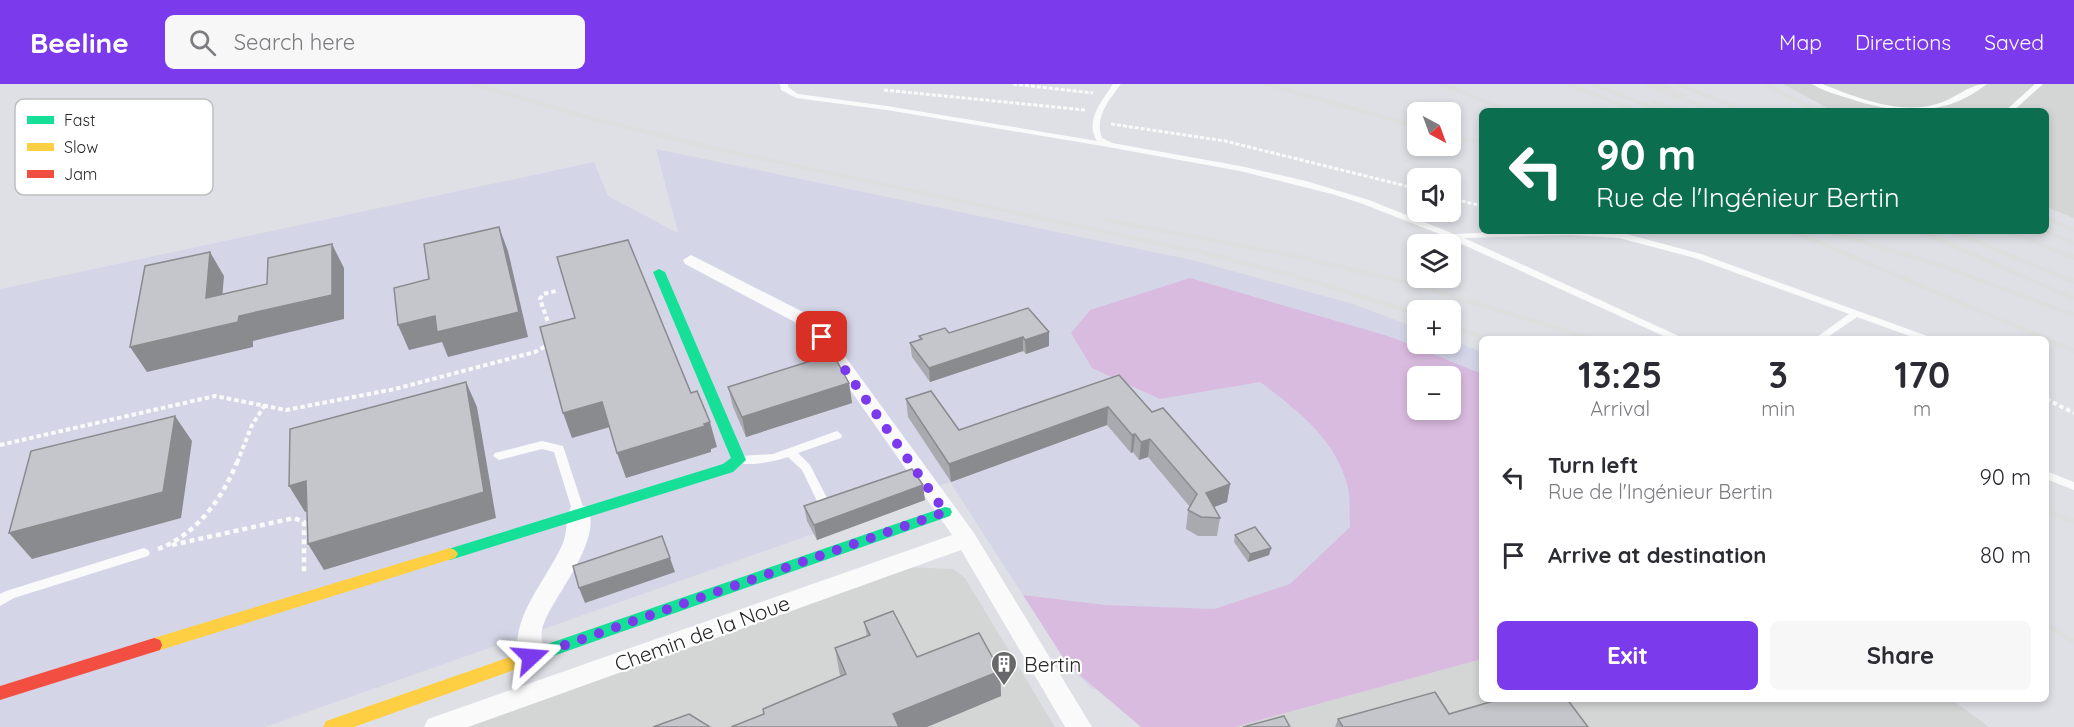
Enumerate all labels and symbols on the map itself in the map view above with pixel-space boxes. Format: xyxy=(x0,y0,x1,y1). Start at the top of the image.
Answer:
legend xyxy=(15,99,213,195)
north arrow xyxy=(1407,102,1461,156)
text: Fast xyxy=(64,110,95,130)
text: Slow xyxy=(64,137,98,157)
text: Jam xyxy=(64,164,97,184)
pin xyxy=(796,311,847,362)
street label: Chemin de la Noue xyxy=(611,589,793,677)
position arrow xyxy=(499,625,563,689)
building icon: Bertin xyxy=(989,649,1019,687)
place label: Bertin xyxy=(1024,651,1081,677)

